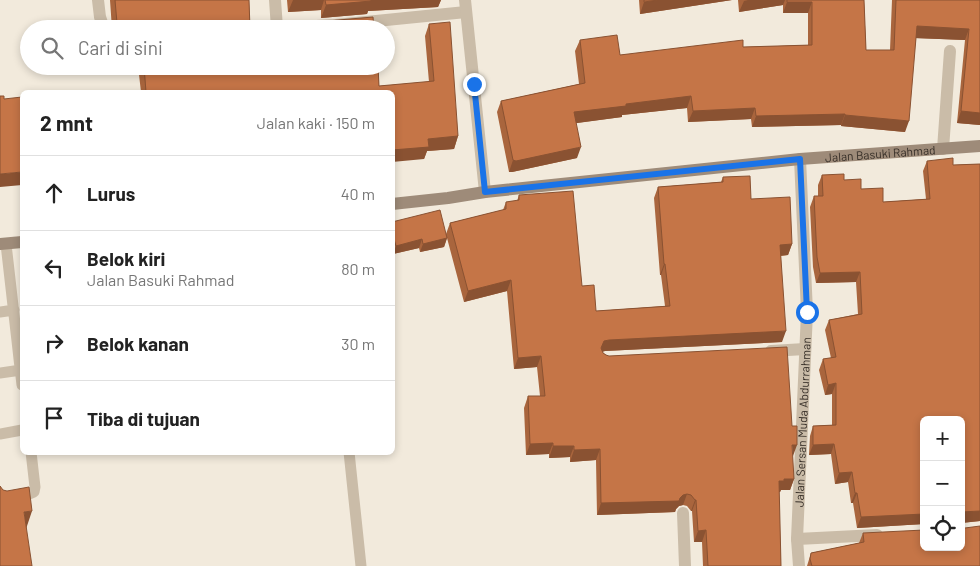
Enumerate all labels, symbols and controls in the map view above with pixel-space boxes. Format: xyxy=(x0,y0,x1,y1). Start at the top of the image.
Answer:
search box xyxy=(20,20,395,75)
icon: search xyxy=(38,34,66,62)
text: Cari di sini xyxy=(78,36,163,59)
route end xyxy=(463,73,486,96)
text: 2 mnt xyxy=(40,110,93,135)
text: Jalan kaki · 150 m xyxy=(257,113,375,132)
street label: Jalan Basuki Rahmad xyxy=(825,142,936,164)
icon: ahead xyxy=(40,179,68,207)
text: Lurus xyxy=(87,182,135,205)
text: 40 m xyxy=(341,184,375,203)
text: Belok kiri xyxy=(87,247,165,270)
icon: left xyxy=(40,254,68,282)
text: 80 m xyxy=(341,259,375,278)
text: Jalan Basuki Rahmad xyxy=(87,270,235,289)
route start xyxy=(796,301,819,324)
icon: right xyxy=(40,329,68,357)
text: Belok kanan xyxy=(87,332,189,355)
text: 30 m xyxy=(341,334,375,353)
street label: Jalan Sersan Muda Abdurrahman xyxy=(791,337,813,508)
icon: arrive xyxy=(40,404,68,432)
text: Tiba di tujuan xyxy=(87,407,200,430)
map controls xyxy=(920,416,965,551)
button: + xyxy=(920,416,965,461)
button: − xyxy=(920,461,965,506)
button: locate xyxy=(920,506,965,551)

